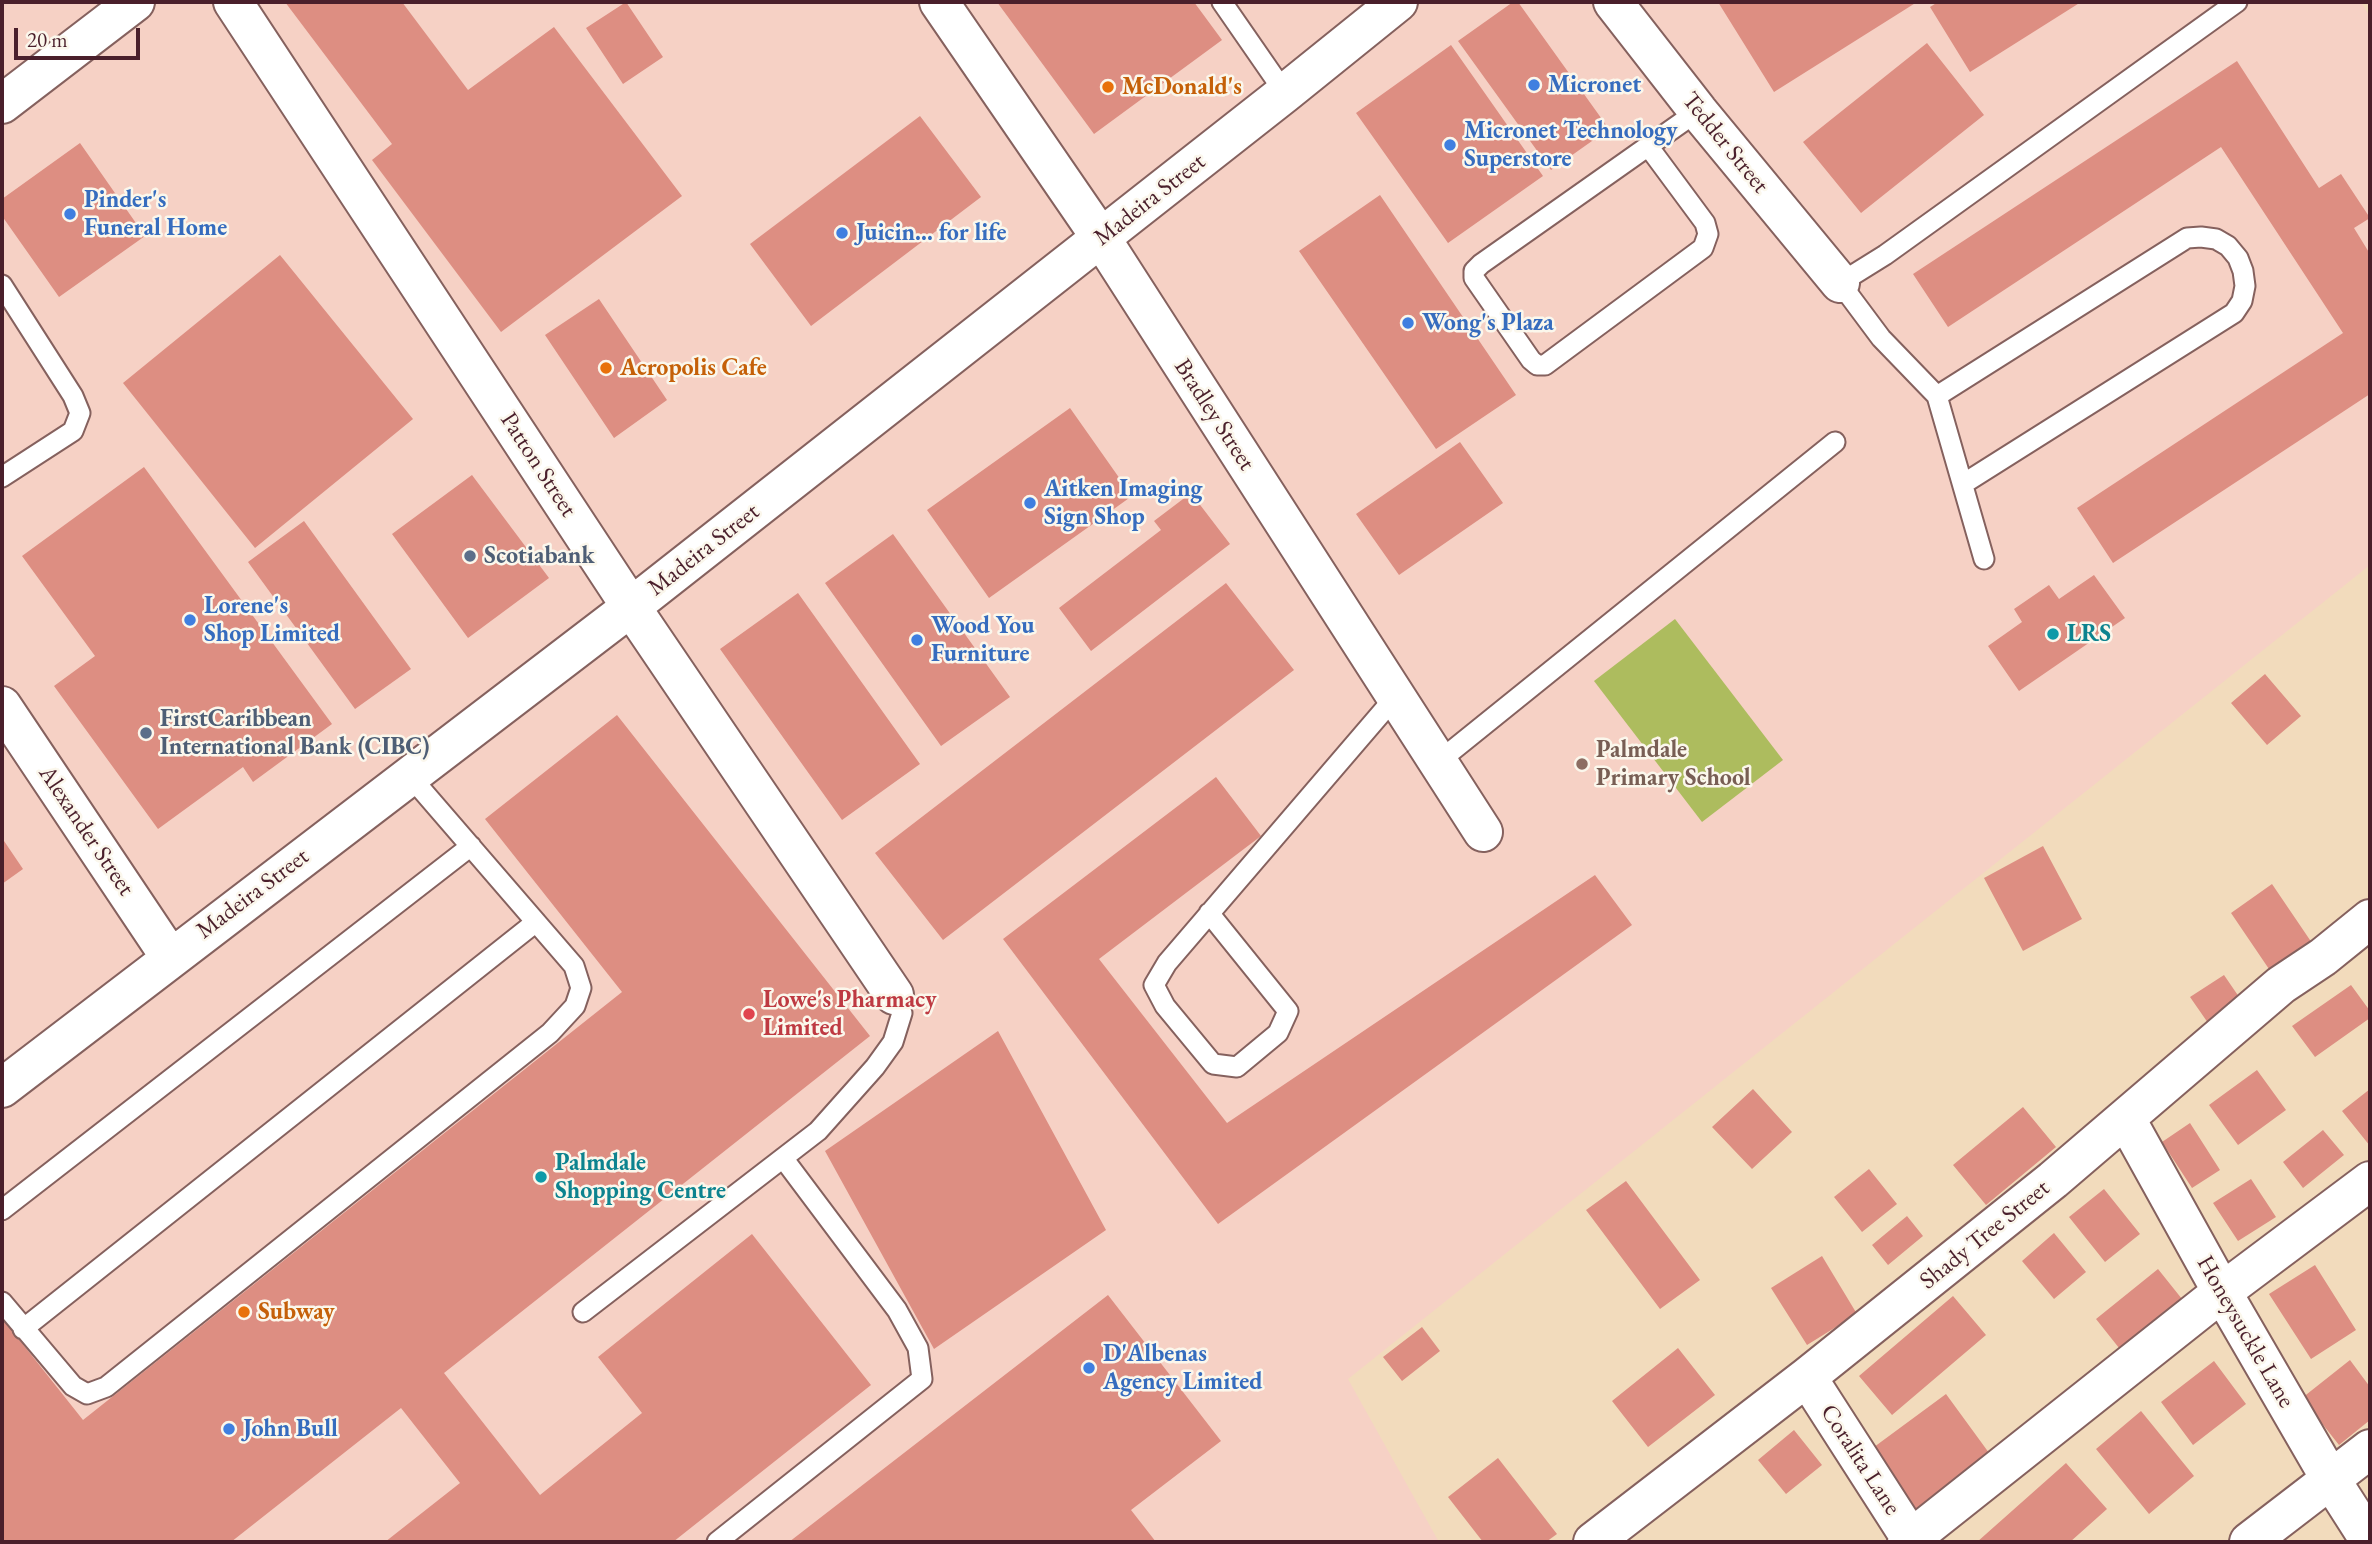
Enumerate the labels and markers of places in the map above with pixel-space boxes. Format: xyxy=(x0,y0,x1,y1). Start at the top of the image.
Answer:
place label: Micronet xyxy=(1548,71,1641,99)
place label: McDonald's xyxy=(1122,73,1242,101)
marker: Micronet xyxy=(1526,77,1542,93)
marker: McDonald's xyxy=(1100,79,1116,95)
place label: Micronet Technology Superstore xyxy=(1464,117,1678,173)
marker: Micronet Technology Superstore xyxy=(1442,137,1458,153)
place label: Pinder's Funeral Home xyxy=(84,186,227,242)
marker: Pinder's Funeral Home xyxy=(62,206,78,222)
place label: Juicin… for life xyxy=(856,219,1006,247)
marker: Juicin… for life xyxy=(834,225,850,241)
place label: Wong's Plaza xyxy=(1422,309,1554,337)
marker: Wong's Plaza xyxy=(1400,315,1416,331)
place label: Acropolis Cafe xyxy=(620,354,767,382)
marker: Acropolis Cafe xyxy=(598,360,614,376)
place label: Aitken Imaging Sign Shop xyxy=(1044,475,1203,531)
marker: Aitken Imaging Sign Shop xyxy=(1022,495,1038,511)
place label: Scotiabank xyxy=(484,542,595,570)
marker: Scotiabank xyxy=(462,548,478,564)
place label: Lorene's Shop Limited xyxy=(204,592,340,648)
marker: Lorene's Shop Limited xyxy=(182,612,198,628)
place label: Wood You Furniture xyxy=(931,612,1034,668)
place label: LRS xyxy=(2067,620,2111,648)
marker: LRS xyxy=(2045,626,2061,642)
marker: Wood You Furniture xyxy=(909,632,925,648)
place label: FirstCaribbean International Bank (CIBC) xyxy=(160,705,430,761)
marker: FirstCaribbean International Bank (CIBC) xyxy=(138,725,154,741)
place label: Palmdale Primary School xyxy=(1596,736,1750,792)
marker: Palmdale Primary School xyxy=(1574,756,1590,772)
place label: Lowe's Pharmacy Limited xyxy=(763,986,936,1042)
marker: Lowe's Pharmacy Limited xyxy=(741,1006,757,1022)
place label: Palmdale Shopping Centre xyxy=(555,1149,726,1205)
marker: Palmdale Shopping Centre xyxy=(533,1169,549,1185)
place label: Subway xyxy=(258,1298,335,1326)
marker: Subway xyxy=(236,1304,252,1320)
place label: D'Albenas Agency Limited xyxy=(1103,1340,1263,1396)
marker: D'Albenas Agency Limited xyxy=(1081,1360,1097,1376)
place label: John Bull xyxy=(243,1415,338,1443)
marker: John Bull xyxy=(221,1421,237,1437)

